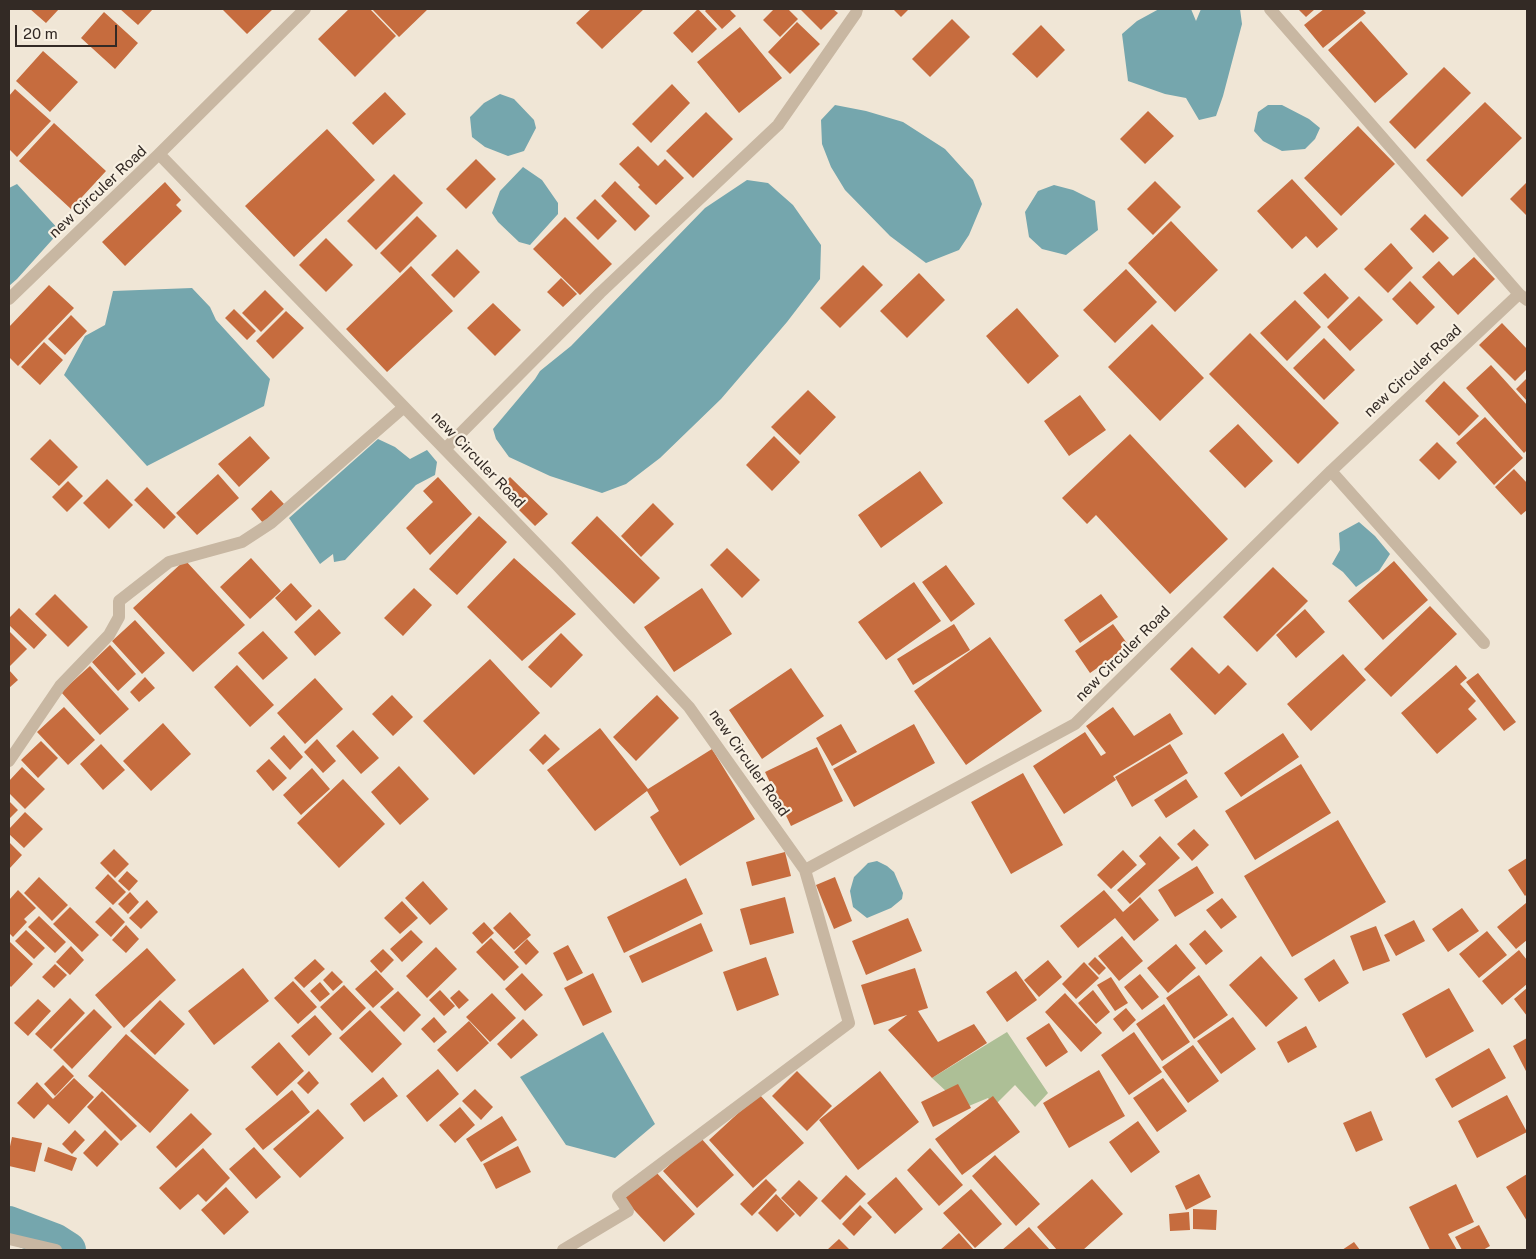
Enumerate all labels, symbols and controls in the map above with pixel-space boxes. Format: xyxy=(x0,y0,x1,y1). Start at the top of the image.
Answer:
scale bar xyxy=(18,15,120,47)
text: 20 m xyxy=(23,25,58,42)
street label: new Circuler Road xyxy=(45,142,151,242)
street label: new Circuler Road xyxy=(1360,321,1466,421)
street label: new Circuler Road xyxy=(427,408,529,512)
street label: new Circuler Road xyxy=(1072,603,1174,705)
street label: new Circuler Road xyxy=(705,706,793,820)

